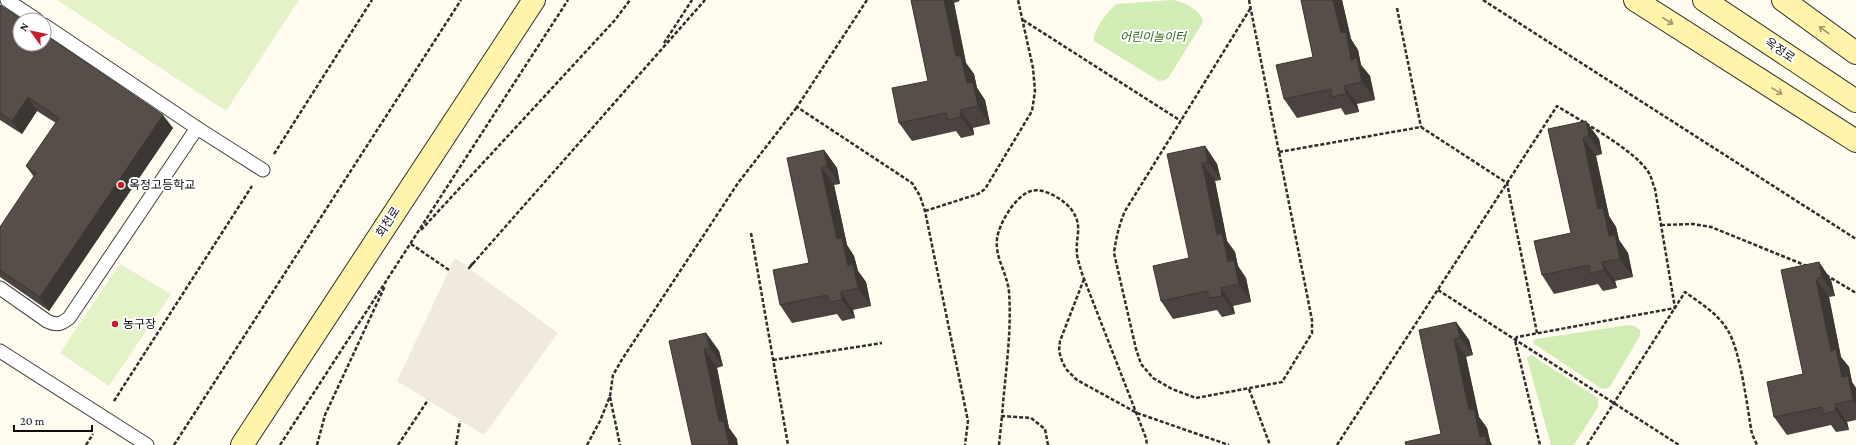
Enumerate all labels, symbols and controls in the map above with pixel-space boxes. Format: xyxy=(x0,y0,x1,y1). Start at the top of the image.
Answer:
north arrow xyxy=(12,12,52,52)
one-way arrow xyxy=(1662,17,1673,26)
text: N xyxy=(17,20,31,33)
one-way arrow xyxy=(1819,26,1830,34)
park label: 어린이놀이터 xyxy=(1120,30,1188,44)
street label: 옥정로 xyxy=(1762,35,1798,65)
one-way arrow xyxy=(1771,88,1783,96)
place label: 옥정고등학교 xyxy=(129,178,195,192)
marker: 옥정고등학교 xyxy=(116,180,126,190)
street label: 회천로 xyxy=(373,204,403,240)
place label: 농구장 xyxy=(123,317,156,331)
marker: 농구장 xyxy=(110,319,120,329)
scale bar xyxy=(14,407,92,433)
text: 20 m xyxy=(20,414,45,428)

